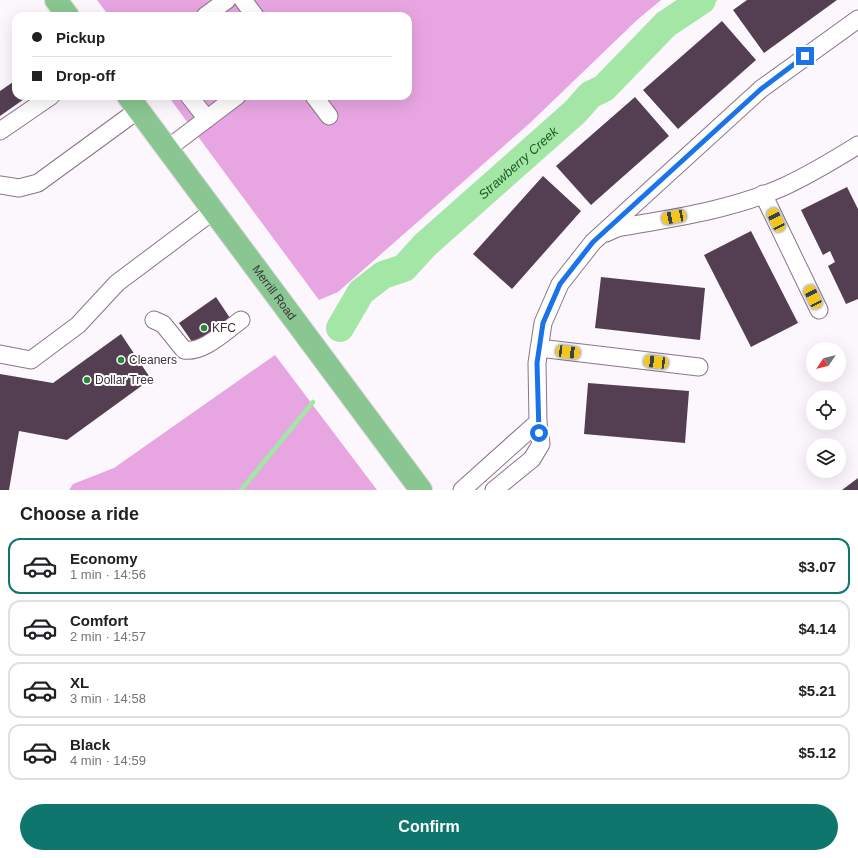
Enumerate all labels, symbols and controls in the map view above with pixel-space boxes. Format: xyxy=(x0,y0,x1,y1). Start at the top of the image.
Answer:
text: Pickup xyxy=(56,29,105,46)
route end xyxy=(796,47,814,65)
text: Drop-off xyxy=(56,67,115,84)
water label: Strawberry Creek xyxy=(475,122,562,202)
car xyxy=(765,207,787,233)
car xyxy=(661,209,687,225)
street label: Merrill Road xyxy=(249,262,299,323)
car xyxy=(802,284,824,310)
place label: KFC xyxy=(212,321,236,335)
marker: KFC xyxy=(199,323,209,333)
north arrow xyxy=(806,342,846,382)
map controls xyxy=(806,342,846,478)
car xyxy=(555,345,581,359)
place label: Cleaners xyxy=(129,353,177,367)
marker: Cleaners xyxy=(116,355,126,365)
car xyxy=(643,355,669,369)
place label: Dollar Tree xyxy=(95,373,154,387)
marker: Dollar Tree xyxy=(82,375,92,385)
button: locate xyxy=(806,390,846,430)
route start xyxy=(530,424,548,442)
button: layers xyxy=(806,438,846,478)
text: Choose a ride xyxy=(20,504,139,524)
icon: car xyxy=(22,548,58,584)
text: Economy xyxy=(70,550,138,567)
text: $3.07 xyxy=(798,558,836,575)
text: 1 min · 14:56 xyxy=(70,567,146,582)
icon: car xyxy=(22,610,58,646)
text: Comfort xyxy=(70,612,128,629)
text: $4.14 xyxy=(798,620,836,637)
text: 2 min · 14:57 xyxy=(70,629,146,644)
icon: car xyxy=(22,672,58,708)
text: XL xyxy=(70,674,89,691)
text: $5.21 xyxy=(798,682,836,699)
text: 3 min · 14:58 xyxy=(70,691,146,706)
icon: car xyxy=(22,734,58,770)
text: Black xyxy=(70,736,110,753)
text: $5.12 xyxy=(798,744,836,761)
text: 4 min · 14:59 xyxy=(70,753,146,768)
button: Confirm xyxy=(20,804,838,850)

